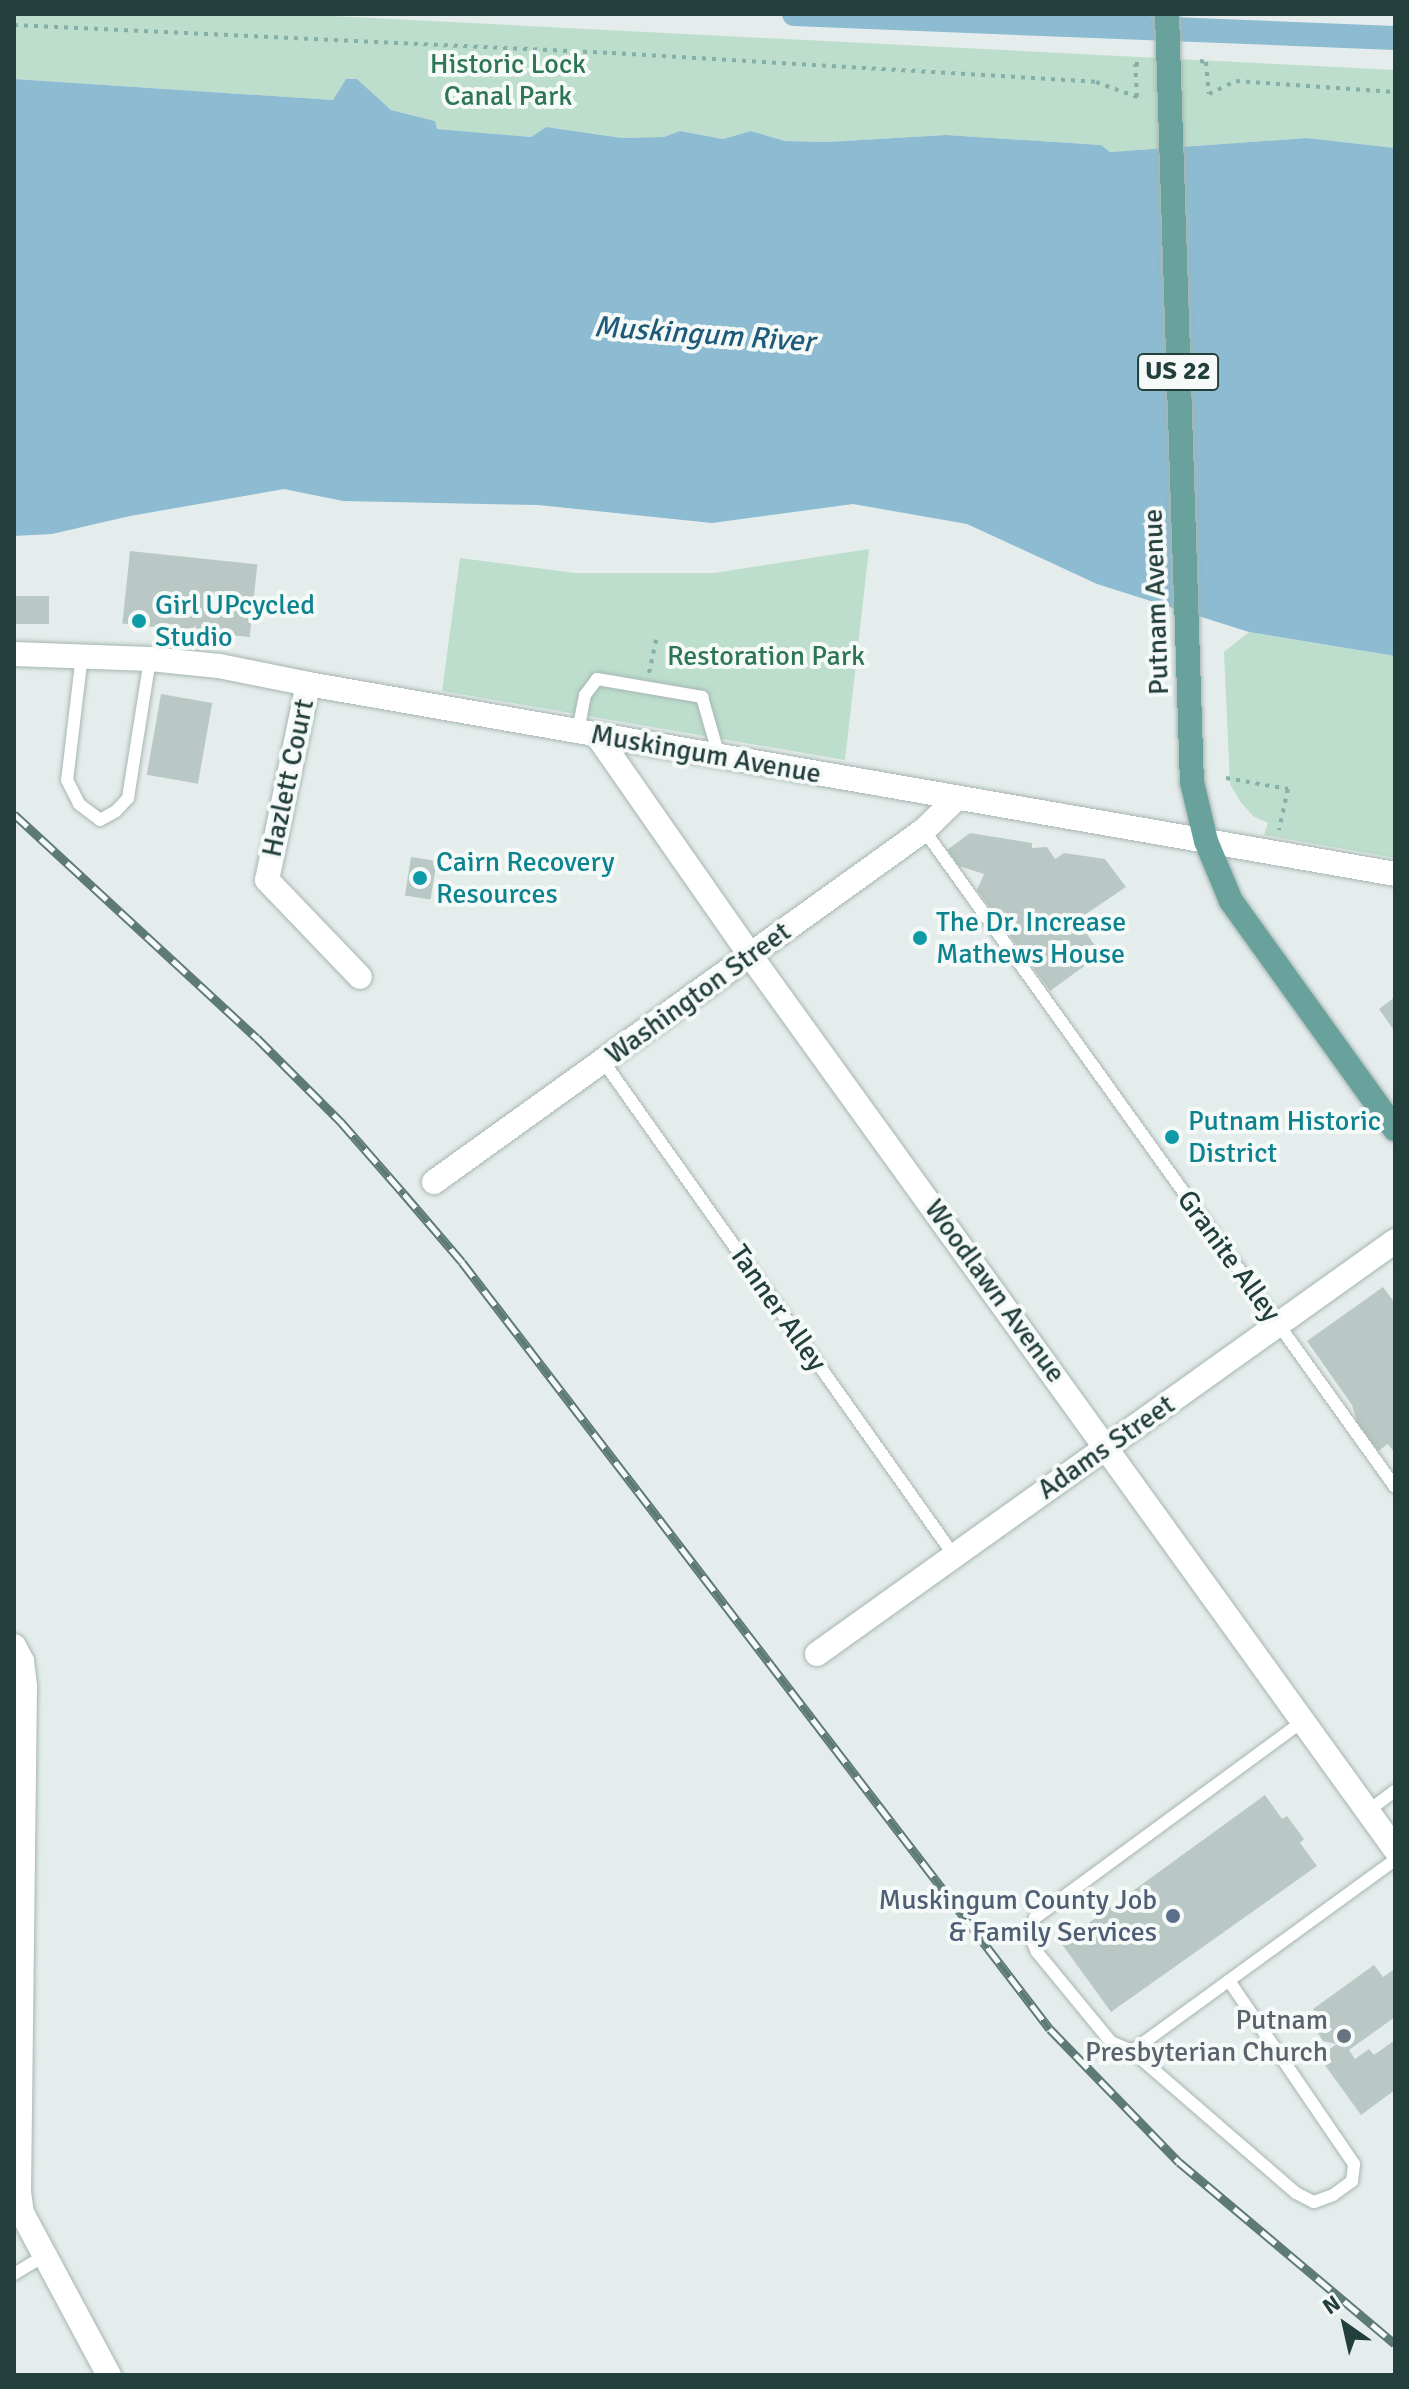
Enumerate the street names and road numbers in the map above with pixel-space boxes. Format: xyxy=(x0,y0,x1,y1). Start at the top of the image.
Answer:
road number: US 22 xyxy=(1136,350,1220,394)
street label: Putnam Avenue xyxy=(1136,508,1176,696)
street label: Hazlett Court xyxy=(255,696,321,860)
street label: Muskingum Avenue xyxy=(588,717,824,791)
street label: Washington Street xyxy=(599,915,797,1071)
street label: Granite Alley xyxy=(1170,1184,1288,1328)
street label: Woodlawn Avenue xyxy=(917,1193,1073,1389)
street label: Tanner Alley xyxy=(722,1238,834,1378)
street label: Adams Street xyxy=(1031,1387,1181,1507)

